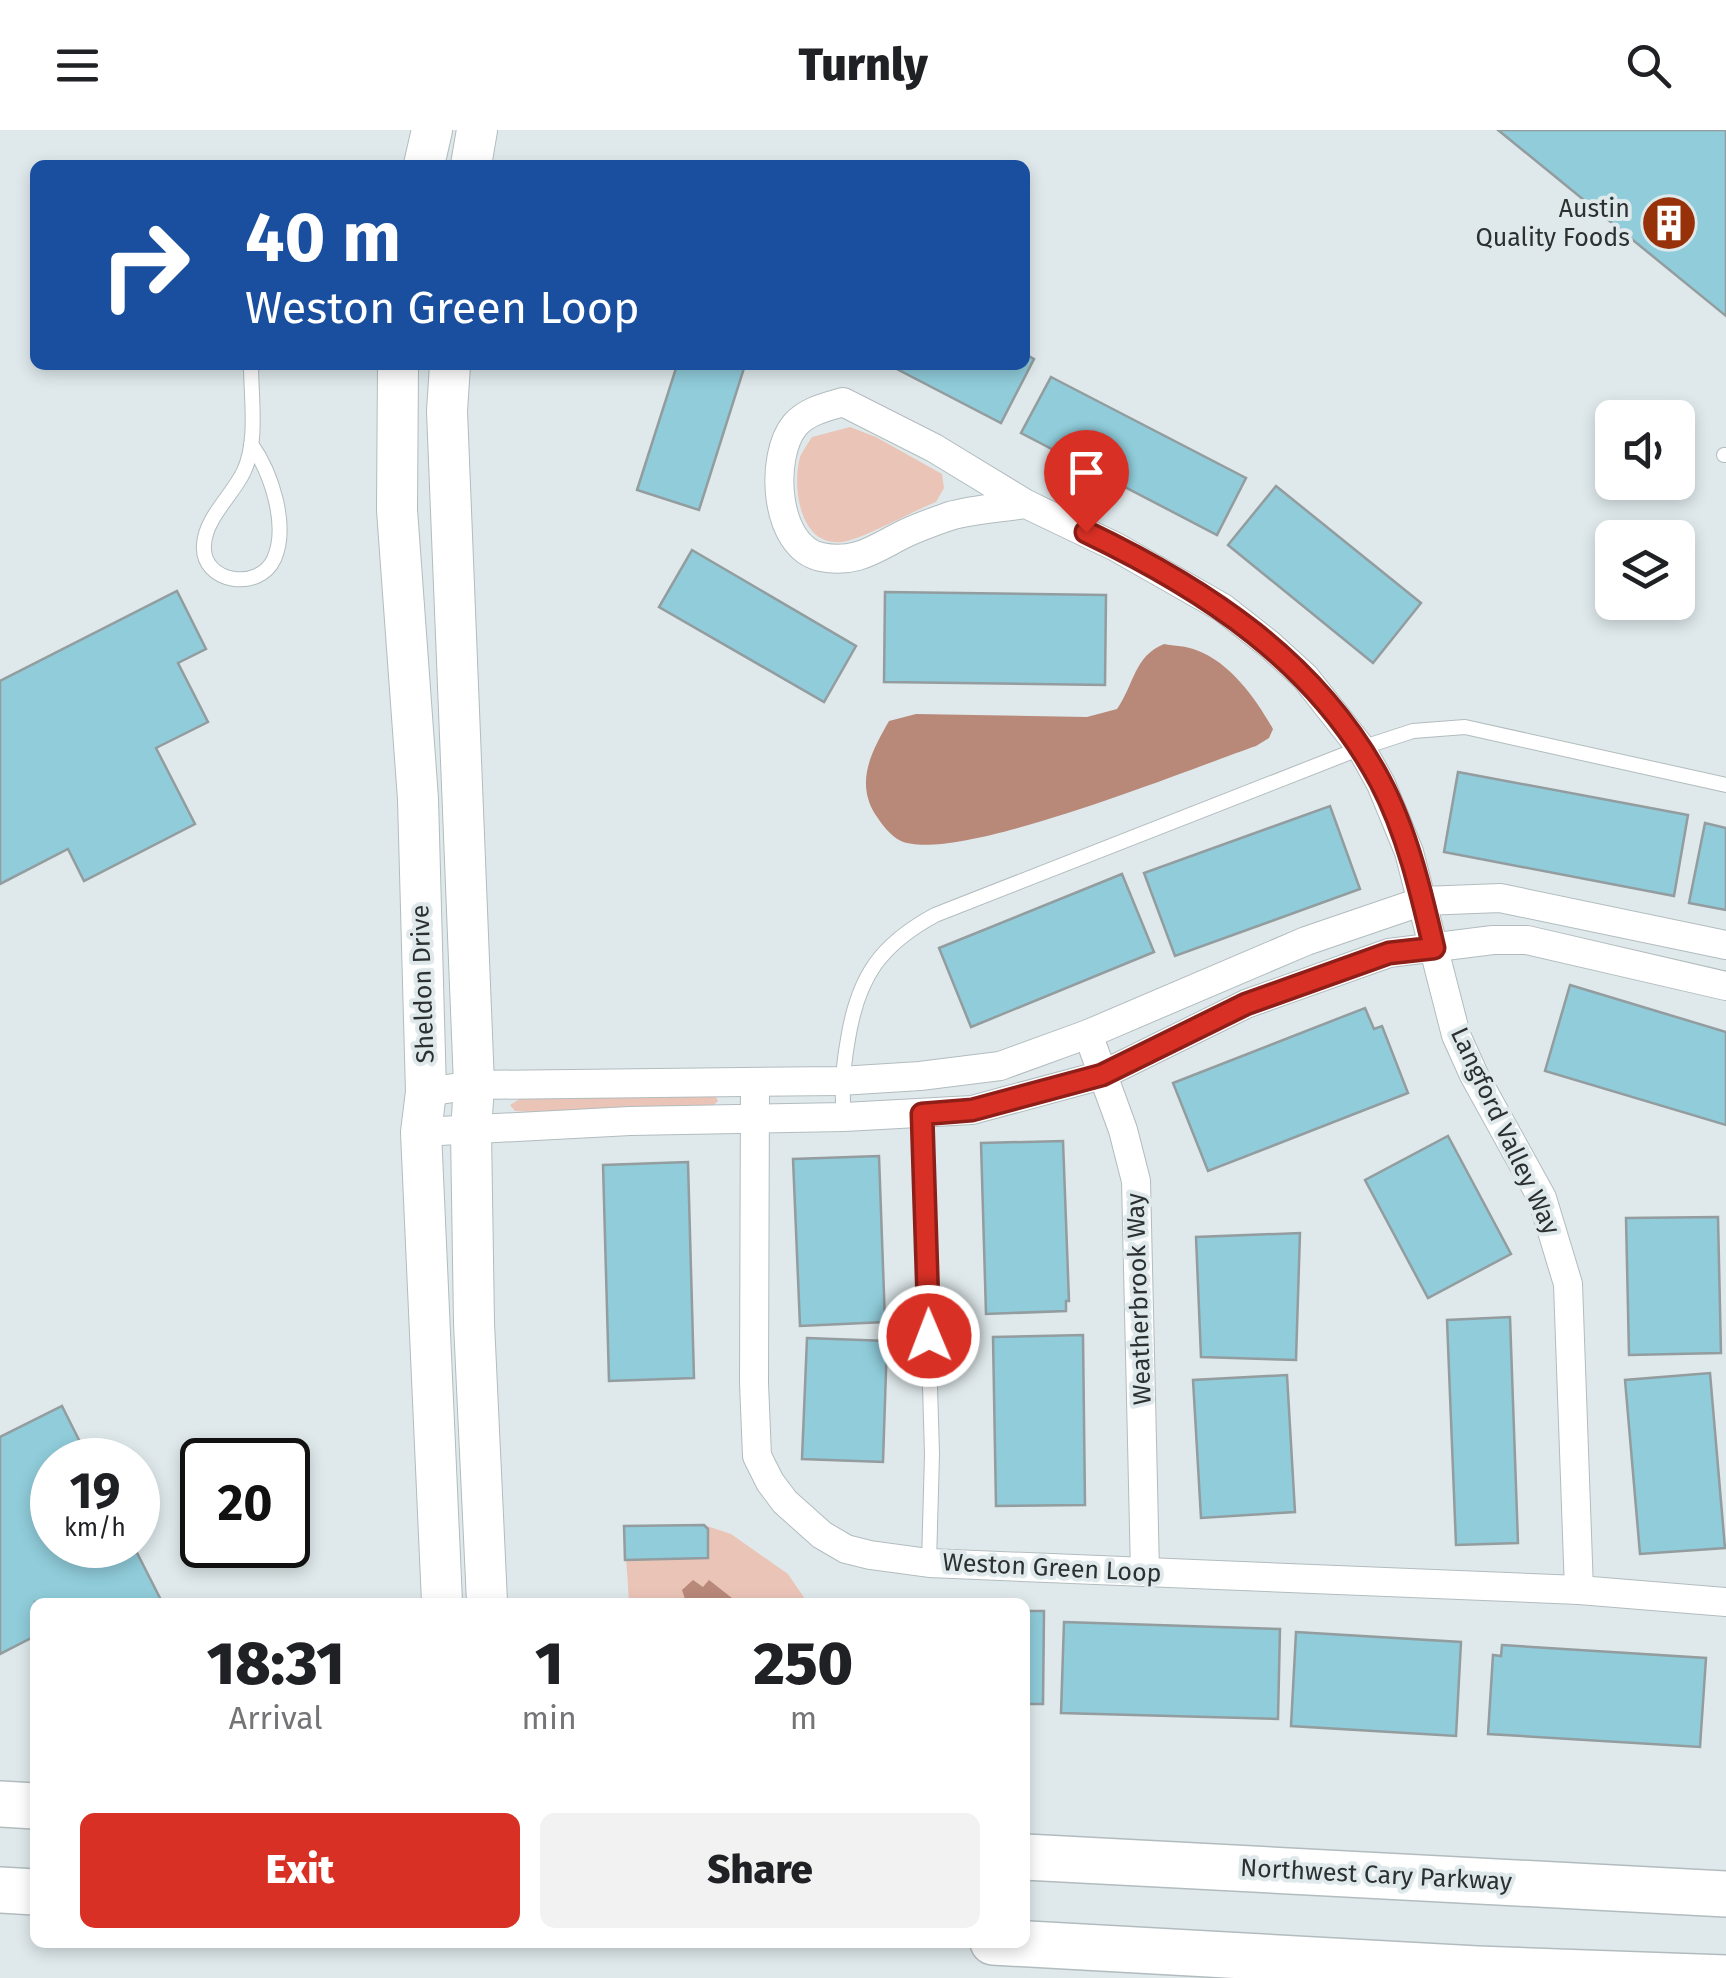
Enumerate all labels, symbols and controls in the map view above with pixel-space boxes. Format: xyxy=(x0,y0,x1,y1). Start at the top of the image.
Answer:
icon: menu xyxy=(50,38,105,93)
text: Turnly xyxy=(798,38,928,92)
icon: search xyxy=(1621,38,1676,93)
building icon: Austin Quality Foods xyxy=(1639,193,1699,253)
place label: Austin Quality Foods xyxy=(1475,194,1630,253)
text: 40 m xyxy=(245,196,401,280)
icon: right xyxy=(80,200,210,330)
text: Weston Green Loop xyxy=(245,281,640,335)
map controls xyxy=(1595,400,1695,620)
button: sound xyxy=(1595,400,1695,500)
pin xyxy=(1044,430,1129,533)
icon: arrive xyxy=(1059,445,1114,500)
button: layers xyxy=(1595,520,1695,620)
street label: Sheldon Drive xyxy=(405,904,441,1064)
street label: Langford Valley Way xyxy=(1444,1023,1566,1240)
street label: Weatherbrook Way xyxy=(1120,1192,1158,1406)
position arrow xyxy=(877,1284,981,1388)
speed limit sign: 20 xyxy=(180,1438,310,1568)
text: 19 xyxy=(69,1461,121,1521)
text: km/h xyxy=(64,1513,126,1543)
street label: Weston Green Loop xyxy=(942,1547,1162,1589)
text: 18:31 xyxy=(207,1628,345,1700)
text: 1 xyxy=(535,1628,563,1700)
text: 250 xyxy=(753,1628,853,1700)
text: Arrival xyxy=(229,1699,323,1737)
text: min xyxy=(521,1699,577,1737)
text: m xyxy=(790,1699,817,1737)
button: Exit xyxy=(80,1813,520,1928)
button: Share xyxy=(540,1813,980,1928)
street label: Northwest Cary Parkway xyxy=(1239,1853,1513,1897)

